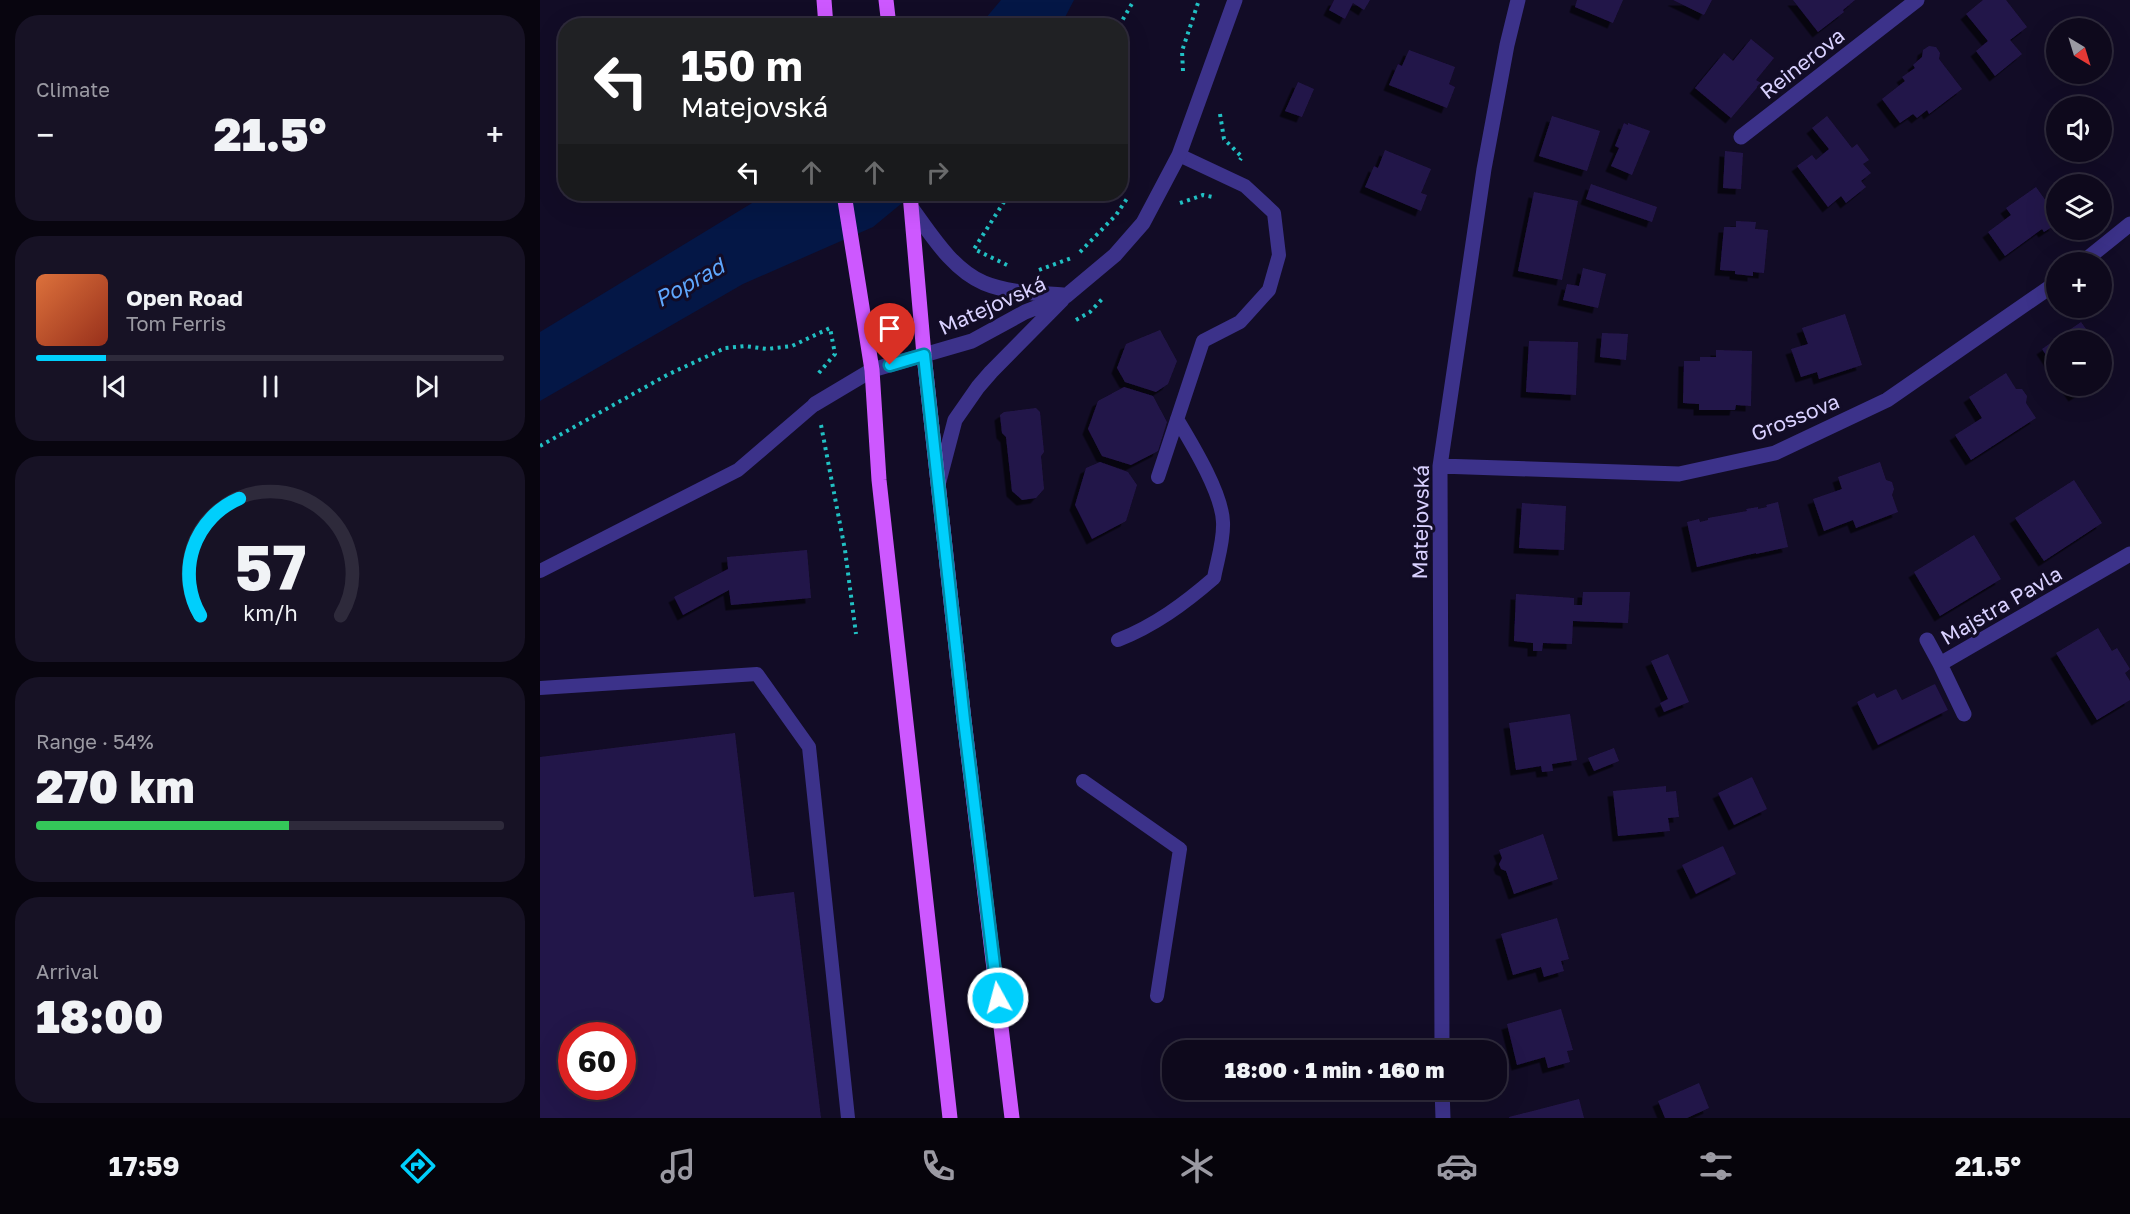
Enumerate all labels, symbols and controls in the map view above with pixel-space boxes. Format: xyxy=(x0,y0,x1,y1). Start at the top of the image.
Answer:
north arrow xyxy=(2046,18,2112,84)
map controls xyxy=(2046,18,2112,396)
street label: Reinerova xyxy=(1755,22,1849,104)
text: 150 m xyxy=(681,40,803,90)
icon: left xyxy=(582,42,660,120)
text: Climate xyxy=(36,77,110,101)
text: Matejovská xyxy=(681,91,828,123)
button: sound xyxy=(2046,96,2112,162)
text: 21.5° xyxy=(214,107,326,161)
text: − xyxy=(36,115,54,154)
text: + xyxy=(486,115,504,154)
icon: left xyxy=(732,156,765,189)
icon: ahead xyxy=(795,156,828,189)
icon: ahead xyxy=(858,156,891,189)
icon: right xyxy=(921,156,954,189)
button: layers xyxy=(2046,174,2112,240)
water label: Poprad xyxy=(650,251,731,312)
button: + xyxy=(2046,252,2112,318)
street label: Matejovská xyxy=(934,270,1050,340)
text: Open Road xyxy=(126,284,243,311)
pin xyxy=(864,303,915,365)
text: Tom Ferris xyxy=(126,311,226,335)
icon: arrive xyxy=(873,312,906,345)
button: − xyxy=(2046,330,2112,396)
icon: previous xyxy=(98,370,131,403)
icon: pause xyxy=(254,370,287,403)
icon: next xyxy=(410,370,443,403)
street label: Grossova xyxy=(1747,388,1843,446)
street label: Matejovská xyxy=(1406,465,1434,579)
text: 57 xyxy=(234,529,306,604)
street label: Majstra Pavla xyxy=(1936,560,2066,650)
text: km/h xyxy=(243,600,297,626)
text: Range · 54% xyxy=(36,729,154,753)
text: 270 km xyxy=(36,759,195,813)
text: Arrival xyxy=(36,959,99,983)
position arrow xyxy=(966,966,1030,1030)
text: 18:00 xyxy=(36,989,164,1043)
speed limit sign: 60 xyxy=(558,1022,636,1100)
text: 18:00 · 1 min · 160 m xyxy=(1225,1056,1444,1083)
icon: directions xyxy=(397,1145,439,1187)
icon: music xyxy=(657,1145,699,1187)
icon: phone xyxy=(917,1145,959,1187)
icon: climate xyxy=(1176,1145,1218,1187)
icon: car xyxy=(1436,1145,1478,1187)
icon: filters xyxy=(1695,1145,1737,1187)
text: 17:59 xyxy=(109,1150,180,1182)
text: 21.5° xyxy=(1955,1150,2021,1182)

